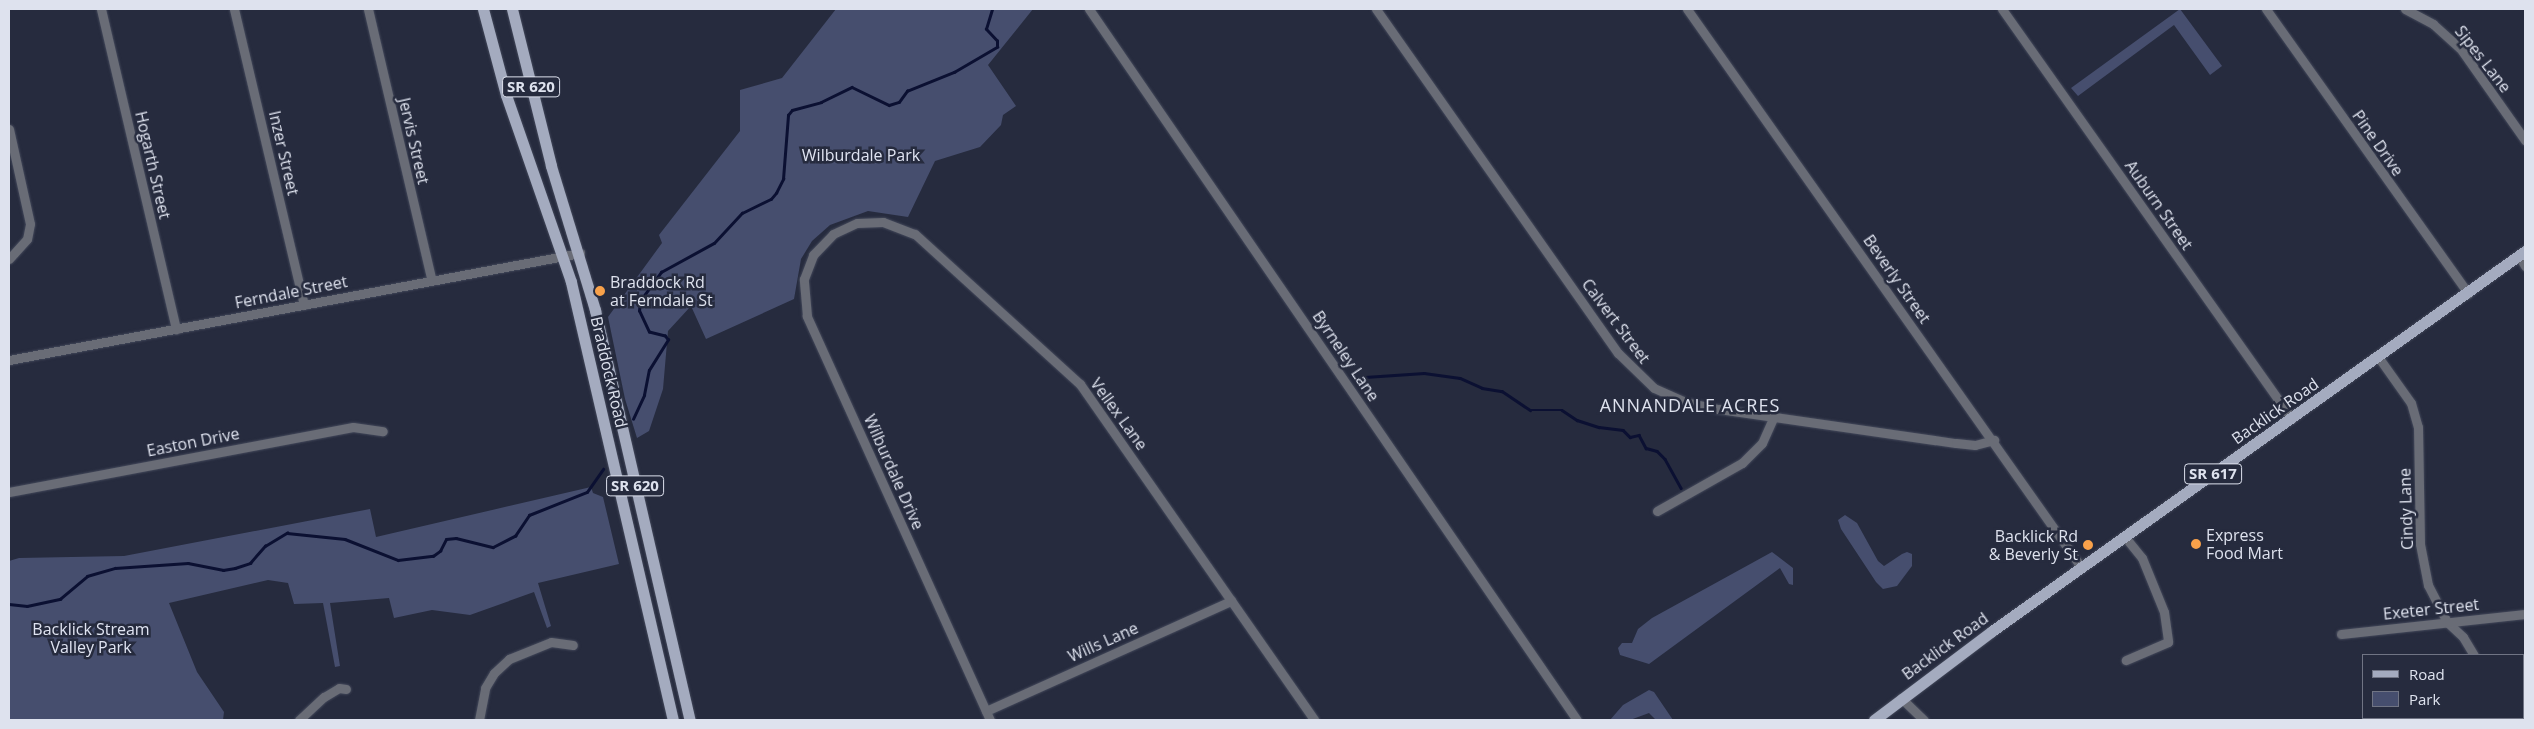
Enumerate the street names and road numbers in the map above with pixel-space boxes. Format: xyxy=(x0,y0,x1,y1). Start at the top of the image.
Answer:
street label: Sipes Lane xyxy=(2451,22,2515,96)
road number: SR 620 xyxy=(501,74,561,100)
street label: Jervis Street xyxy=(395,96,433,186)
street label: Pine Drive xyxy=(2348,106,2408,180)
street label: Hogarth Street xyxy=(131,109,175,221)
street label: Inzer Street xyxy=(265,109,303,197)
street label: Auburn Street xyxy=(2121,157,2197,253)
street label: Beverly Street xyxy=(1859,231,1935,327)
street label: Ferndale Street xyxy=(233,272,349,312)
street label: Calvert Street xyxy=(1578,275,1654,367)
street label: Byrneley Lane xyxy=(1309,307,1383,405)
street label: Braddock Road xyxy=(587,315,631,429)
street label: Vellex Lane xyxy=(1087,374,1151,454)
street label: Backlick Road xyxy=(2228,374,2322,448)
street label: Wilburdale Drive xyxy=(860,411,928,533)
street label: Easton Drive xyxy=(145,424,241,460)
road number: SR 617 xyxy=(2183,462,2243,486)
street label: Cindy Lane xyxy=(2395,468,2417,550)
road number: SR 620 xyxy=(605,474,665,498)
street label: Exeter Street xyxy=(2382,594,2480,624)
street label: Backlick Road xyxy=(1898,608,1992,684)
street label: Wills Lane xyxy=(1065,618,1141,666)

